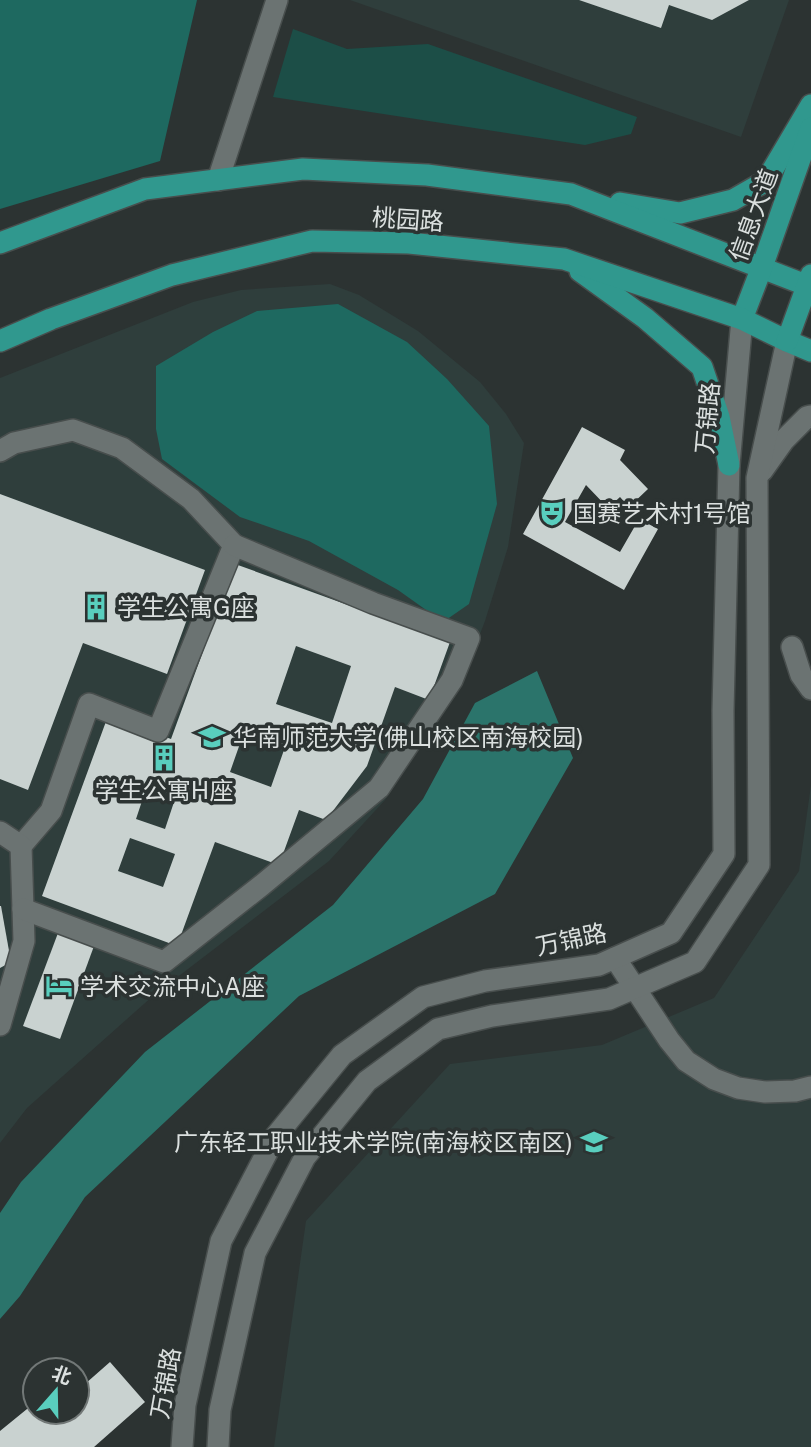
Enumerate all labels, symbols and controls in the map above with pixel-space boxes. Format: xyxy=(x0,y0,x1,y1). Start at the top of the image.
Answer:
street label: 信息大道 xyxy=(723,165,783,265)
street label: 桃园路 xyxy=(371,203,445,235)
street label: 万锦路 xyxy=(690,381,724,455)
theatre icon: 国赛艺术村1号馆 xyxy=(537,498,567,528)
place label: 国赛艺术村1号馆 xyxy=(573,499,751,527)
building icon: 学生公寓G座 xyxy=(81,592,111,622)
place label: 学生公寓G座 xyxy=(117,593,255,621)
school or university icon: 华南师范大学(佛山校区南海校园) xyxy=(197,722,227,752)
place label: 华南师范大学(佛山校区南海校园) xyxy=(233,723,584,751)
building icon: 学生公寓H座 xyxy=(149,743,179,773)
place label: 学生公寓H座 xyxy=(95,776,233,804)
street label: 万锦路 xyxy=(533,918,609,960)
hotel icon: 学术交流中心A座 xyxy=(44,971,74,1001)
place label: 学术交流中心A座 xyxy=(80,972,265,1000)
school or university icon: 广东轻工职业技术学院(南海校区南区) xyxy=(579,1127,609,1157)
place label: 广东轻工职业技术学院(南海校区南区) xyxy=(174,1128,573,1156)
street label: 万锦路 xyxy=(145,1345,185,1421)
north arrow xyxy=(21,1356,91,1426)
text: 北 xyxy=(49,1361,75,1389)

